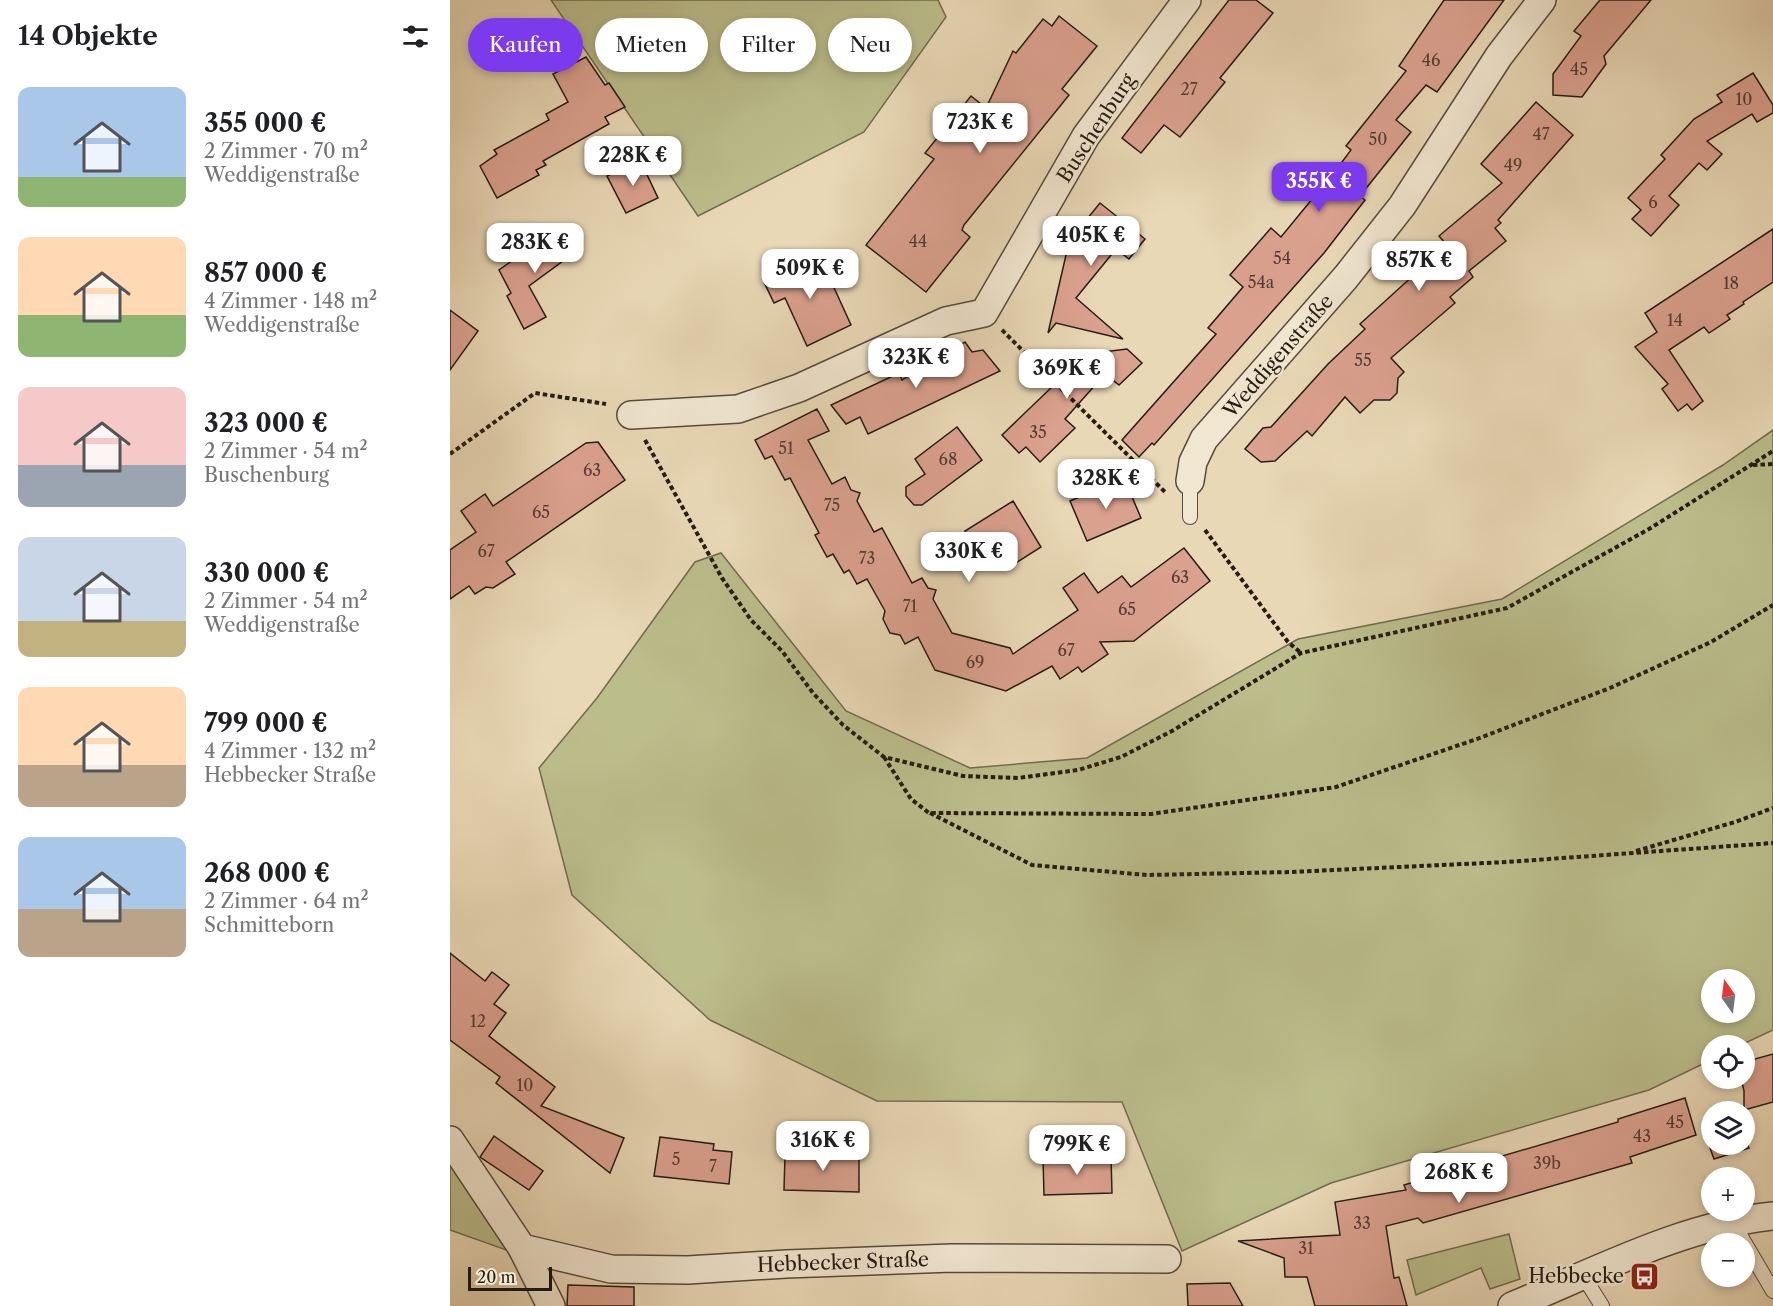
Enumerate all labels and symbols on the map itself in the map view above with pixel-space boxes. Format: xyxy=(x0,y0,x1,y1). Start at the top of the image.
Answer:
house number: 46 xyxy=(1422,50,1440,70)
house number: 45 xyxy=(1570,59,1588,79)
street label: Buschenburg xyxy=(1052,69,1140,187)
house number: 27 xyxy=(1180,79,1198,99)
house number: 10 xyxy=(1736,89,1752,109)
pin: 723K € xyxy=(931,103,1029,154)
house number: 47 xyxy=(1532,124,1550,144)
house number: 50 xyxy=(1369,129,1387,149)
pin: 228K € xyxy=(584,136,682,187)
house number: 49 xyxy=(1504,155,1522,175)
pin: 355K € xyxy=(1270,162,1368,213)
house number: 6 xyxy=(1648,192,1658,212)
pin: 405K € xyxy=(1042,216,1140,267)
pin: 283K € xyxy=(486,223,584,274)
house number: 44 xyxy=(909,231,927,251)
pin: 857K € xyxy=(1370,241,1468,292)
house number: 54 xyxy=(1273,248,1291,268)
pin: 509K € xyxy=(761,249,859,300)
house number: 54a xyxy=(1248,272,1275,292)
house number: 18 xyxy=(1723,273,1739,293)
street label: Weddigenstraße xyxy=(1217,289,1338,423)
house number: 14 xyxy=(1667,310,1683,330)
pin: 323K € xyxy=(867,338,965,389)
pin: 369K € xyxy=(1018,349,1116,400)
house number: 55 xyxy=(1354,350,1372,370)
house number: 35 xyxy=(1029,422,1047,442)
house number: 51 xyxy=(778,438,794,458)
house number: 68 xyxy=(939,449,957,469)
pin: 328K € xyxy=(1057,459,1155,510)
house number: 63 xyxy=(583,460,601,480)
house number: 75 xyxy=(824,495,840,515)
house number: 65 xyxy=(532,502,550,522)
pin: 330K € xyxy=(920,532,1018,583)
house number: 67 xyxy=(477,541,495,561)
house number: 73 xyxy=(859,548,875,568)
house number: 63 xyxy=(1171,567,1189,587)
house number: 71 xyxy=(903,596,918,616)
house number: 65 xyxy=(1118,599,1136,619)
house number: 67 xyxy=(1057,640,1075,660)
house number: 69 xyxy=(966,652,984,672)
north arrow xyxy=(1701,969,1755,1023)
house number: 12 xyxy=(470,1011,486,1031)
house number: 10 xyxy=(517,1075,533,1095)
house number: 45 xyxy=(1666,1112,1684,1132)
pin: 316K € xyxy=(774,1121,872,1172)
pin: 799K € xyxy=(1028,1125,1126,1176)
house number: 43 xyxy=(1633,1126,1651,1146)
house number: 5 xyxy=(672,1149,680,1169)
pin: 268K € xyxy=(1410,1153,1508,1204)
house number: 39b xyxy=(1533,1153,1561,1173)
house number: 7 xyxy=(709,1156,717,1176)
house number: 33 xyxy=(1353,1213,1371,1233)
house number: 31 xyxy=(1298,1238,1314,1258)
street label: Hebbecker Straße xyxy=(757,1247,929,1277)
bus stop icon: Hebbecke xyxy=(1629,1260,1661,1292)
scale bar xyxy=(468,1264,552,1292)
place label: Hebbecke xyxy=(1528,1264,1624,1288)

